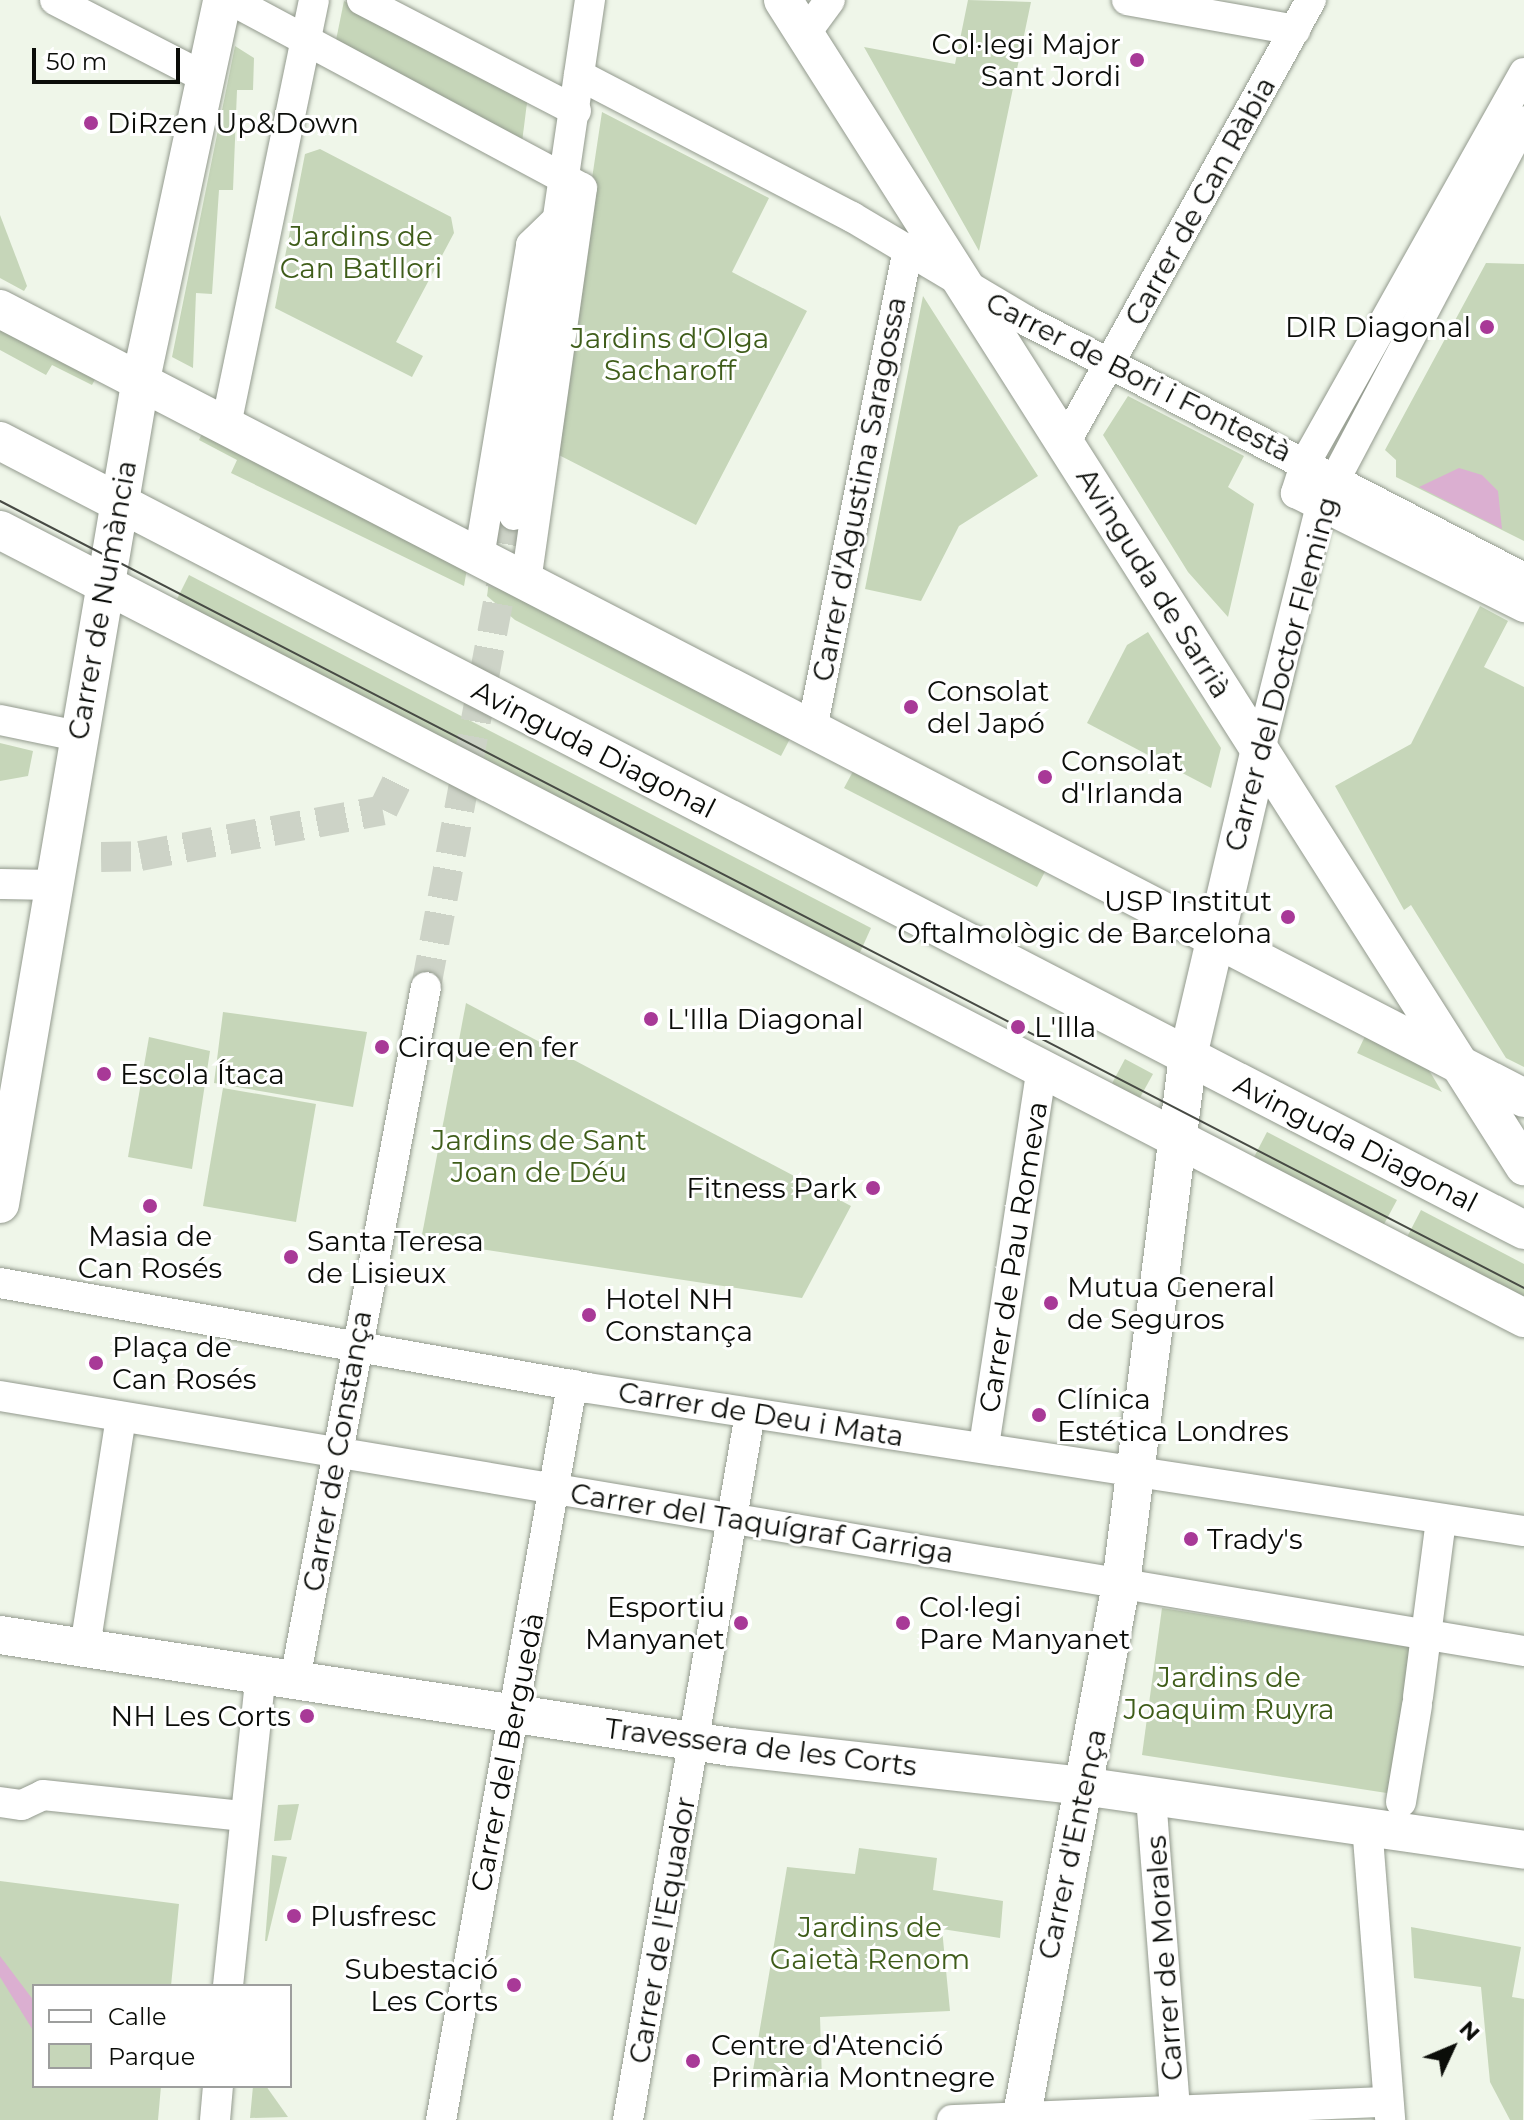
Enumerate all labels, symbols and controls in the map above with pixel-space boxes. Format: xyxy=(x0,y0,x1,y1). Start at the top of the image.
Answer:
place label: Col·legi Major Sant Jordi xyxy=(931,27,1121,93)
scale bar xyxy=(36,32,184,82)
text: 50 m xyxy=(46,47,107,76)
marker: Col·legi Major Sant Jordi xyxy=(1128,51,1146,69)
street label: Carrer de Can Ràbia xyxy=(1118,71,1282,331)
place label: DiRzen Up&Down xyxy=(107,106,359,140)
marker: DiRzen Up&Down xyxy=(82,114,100,132)
park label: Jardins de Can Batllori xyxy=(280,219,442,285)
street label: Carrer de Bori i Fontestà xyxy=(981,285,1297,469)
street label: Carrer d'Agustina Saragossa xyxy=(805,294,913,684)
place label: DIR Diagonal xyxy=(1285,310,1471,344)
marker: DIR Diagonal xyxy=(1478,318,1496,336)
park label: Jardins d'Olga Sacharoff xyxy=(571,321,769,387)
street label: Carrer de Numància xyxy=(61,458,143,742)
street label: Avinguda de Sarrià xyxy=(1070,462,1238,704)
street label: Carrer del Doctor Fleming xyxy=(1217,493,1345,855)
street label: Avinguda Diagonal xyxy=(467,673,721,825)
place label: Consolat del Japó xyxy=(927,674,1049,740)
marker: Consolat del Japó xyxy=(902,698,920,716)
place label: Consolat d'Irlanda xyxy=(1061,744,1184,810)
marker: Consolat d'Irlanda xyxy=(1036,768,1054,786)
place label: USP Institut Oftalmològic de Barcelona xyxy=(897,884,1272,950)
marker: USP Institut Oftalmològic de Barcelona xyxy=(1279,908,1297,926)
place label: L'Illa Diagonal xyxy=(667,1002,863,1036)
marker: L'Illa Diagonal xyxy=(642,1010,660,1028)
place label: L'Illa xyxy=(1034,1010,1096,1044)
marker: L'Illa xyxy=(1009,1018,1027,1036)
place label: Cirque en fer xyxy=(398,1030,579,1064)
marker: Cirque en fer xyxy=(373,1038,391,1056)
place label: Escola Ítaca xyxy=(120,1057,285,1091)
marker: Escola Ítaca xyxy=(95,1065,113,1083)
street label: Avinguda Diagonal xyxy=(1229,1067,1483,1219)
street label: Carrer de Pau Romeva xyxy=(972,1099,1054,1415)
park label: Jardins de Sant Joan de Déu xyxy=(431,1123,647,1189)
place label: Fitness Park xyxy=(686,1171,857,1205)
marker: Fitness Park xyxy=(864,1179,882,1197)
marker: Masia de Can Rosés xyxy=(141,1197,159,1215)
place label: Masia de Can Rosés xyxy=(78,1219,222,1285)
place label: Santa Teresa de Lisieux xyxy=(307,1224,484,1290)
marker: Santa Teresa de Lisieux xyxy=(282,1248,300,1266)
place label: Mutua General de Seguros xyxy=(1067,1270,1275,1336)
place label: Hotel NH Constança xyxy=(605,1282,753,1348)
marker: Mutua General de Seguros xyxy=(1042,1294,1060,1312)
marker: Hotel NH Constança xyxy=(580,1306,598,1324)
street label: Carrer de Constança xyxy=(296,1308,378,1594)
place label: Plaça de Can Rosés xyxy=(112,1330,256,1396)
marker: Plaça de Can Rosés xyxy=(87,1354,105,1372)
street label: Carrer de Deu i Mata xyxy=(616,1375,906,1453)
place label: Clínica Estética Londres xyxy=(1057,1382,1289,1448)
marker: Clínica Estética Londres xyxy=(1028,1404,1050,1426)
street label: Carrer del Taquígraf Garriga xyxy=(568,1476,956,1570)
place label: Trady's xyxy=(1207,1522,1303,1556)
marker: Trady's xyxy=(1182,1530,1200,1548)
place label: Esportiu Manyanet xyxy=(585,1590,725,1656)
place label: Col·legi Pare Manyanet xyxy=(919,1590,1130,1656)
street label: Carrer del Berguedà xyxy=(463,1610,551,1894)
marker: Esportiu Manyanet xyxy=(732,1614,750,1632)
marker: Col·legi Pare Manyanet xyxy=(894,1614,912,1632)
park label: Jardins de Joaquim Ruyra xyxy=(1123,1660,1335,1726)
place label: NH Les Corts xyxy=(110,1699,291,1733)
marker: NH Les Corts xyxy=(298,1707,316,1725)
street label: Travessera de les Corts xyxy=(603,1711,919,1783)
street label: Carrer d'Entença xyxy=(1031,1726,1113,1962)
street label: Carrer de l'Equador xyxy=(622,1794,702,2066)
street label: Carrer de Morales xyxy=(1139,1834,1189,2082)
place label: Plusfresc xyxy=(310,1899,437,1933)
marker: Plusfresc xyxy=(285,1907,303,1925)
park label: Jardins de Gaietà Renom xyxy=(770,1910,970,1976)
place label: Subestació Les Corts xyxy=(344,1952,498,2018)
marker: Subestació Les Corts xyxy=(505,1976,523,1994)
legend xyxy=(32,1984,292,2088)
text: Calle xyxy=(108,2002,166,2031)
north arrow xyxy=(1412,2008,1492,2088)
text: N xyxy=(1454,2015,1486,2047)
place label: Centre d'Atenció Primària Montnegre xyxy=(711,2028,995,2094)
text: Parque xyxy=(108,2042,195,2071)
marker: Centre d'Atenció Primària Montnegre xyxy=(682,2050,704,2072)

